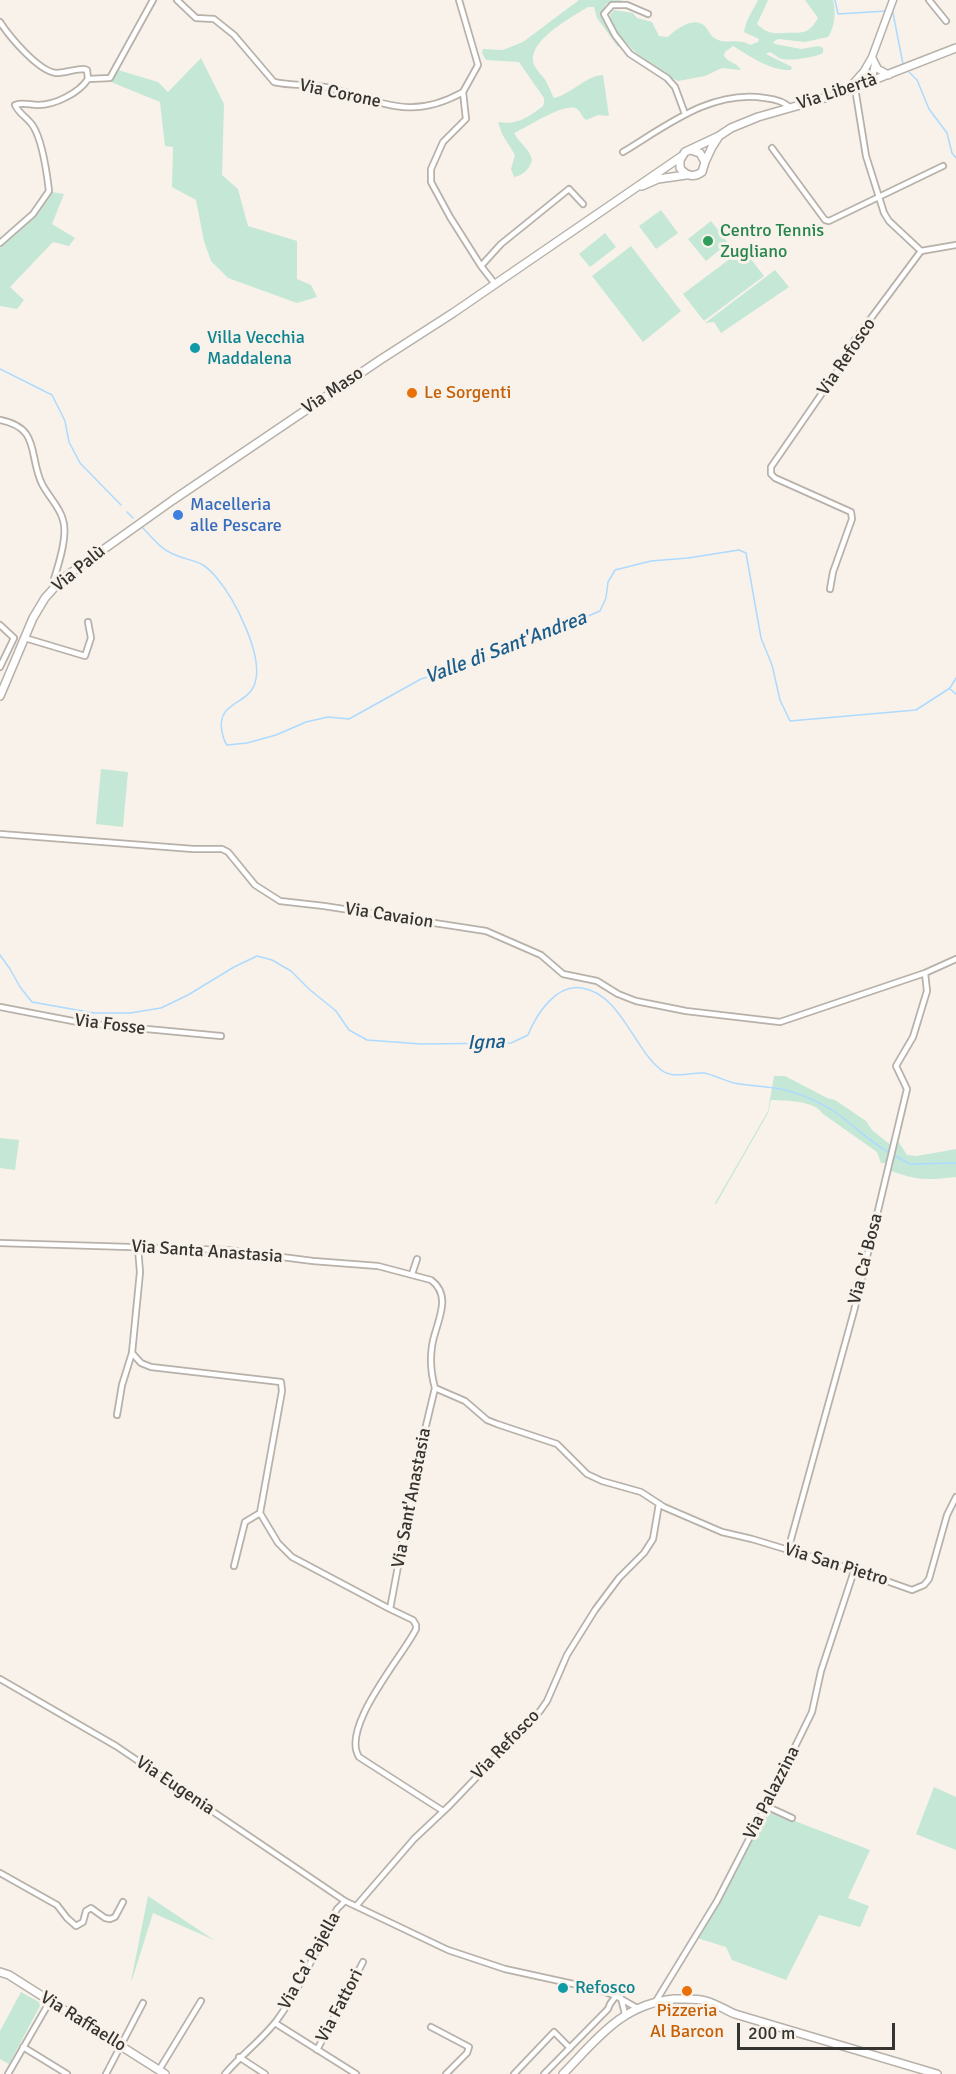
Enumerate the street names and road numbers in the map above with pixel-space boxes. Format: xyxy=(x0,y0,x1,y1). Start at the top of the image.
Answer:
street label: Via Libertà xyxy=(794,69,880,115)
street label: Via Corone xyxy=(297,75,383,113)
street label: Via Refosco xyxy=(813,314,881,400)
street label: Via Maso xyxy=(298,363,368,419)
street label: Via Palù xyxy=(48,541,110,597)
street label: Via Cavaion xyxy=(343,898,435,934)
street label: Via Fosse xyxy=(73,1010,147,1040)
street label: Via Ca' Bosa xyxy=(844,1211,888,1307)
street label: Via Santa Anastasia xyxy=(131,1236,283,1268)
street label: Via Sant'Anastasia xyxy=(388,1426,436,1570)
street label: Via San Pietro xyxy=(782,1539,890,1591)
street label: Via Refosco xyxy=(467,1706,545,1784)
street label: Via Palazzina xyxy=(739,1743,805,1843)
street label: Via Eugenia xyxy=(131,1752,219,1820)
street label: Via Ca' Pajella xyxy=(274,1908,346,2014)
street label: Via Fattori xyxy=(312,1966,368,2046)
street label: Via Raffaello xyxy=(36,1987,130,2057)

